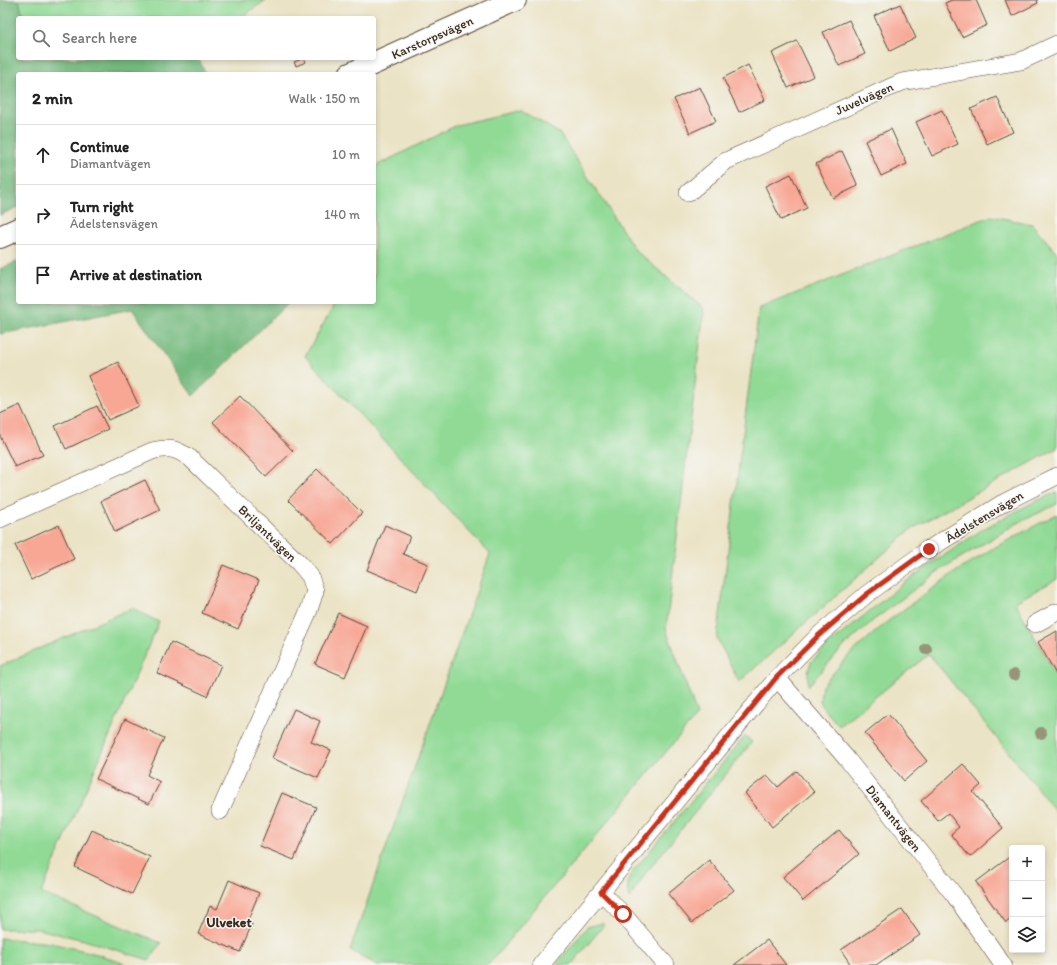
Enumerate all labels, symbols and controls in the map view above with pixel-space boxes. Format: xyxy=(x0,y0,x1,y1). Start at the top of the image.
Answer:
street label: Karstorpsvägen xyxy=(389,12,476,62)
search box xyxy=(16,16,376,60)
icon: search xyxy=(30,27,52,49)
text: Search here xyxy=(62,29,137,47)
street label: Juvelvägen xyxy=(833,79,896,118)
text: 2 min xyxy=(32,88,72,108)
text: Walk · 150 m xyxy=(289,91,360,106)
text: Continue xyxy=(70,138,129,156)
icon: ahead xyxy=(32,144,54,166)
text: 10 m xyxy=(332,147,360,162)
text: Diamantvägen xyxy=(70,156,151,171)
text: Turn right xyxy=(70,198,134,216)
icon: right xyxy=(32,204,54,226)
text: 140 m xyxy=(324,207,360,222)
text: Ädelstensvägen xyxy=(70,216,158,231)
icon: arrive xyxy=(32,264,54,286)
text: Arrive at destination xyxy=(70,266,202,284)
street label: Ädelstensvägen xyxy=(943,487,1026,546)
street label: Briljantvägen xyxy=(235,502,300,565)
route end xyxy=(920,540,938,558)
street label: Diamantvägen xyxy=(863,782,925,855)
map controls xyxy=(1009,845,1045,953)
button: + xyxy=(1009,845,1045,881)
button: − xyxy=(1009,881,1045,917)
route start xyxy=(614,905,632,923)
district label: Ulveket xyxy=(206,914,253,931)
button: layers xyxy=(1009,917,1045,953)

